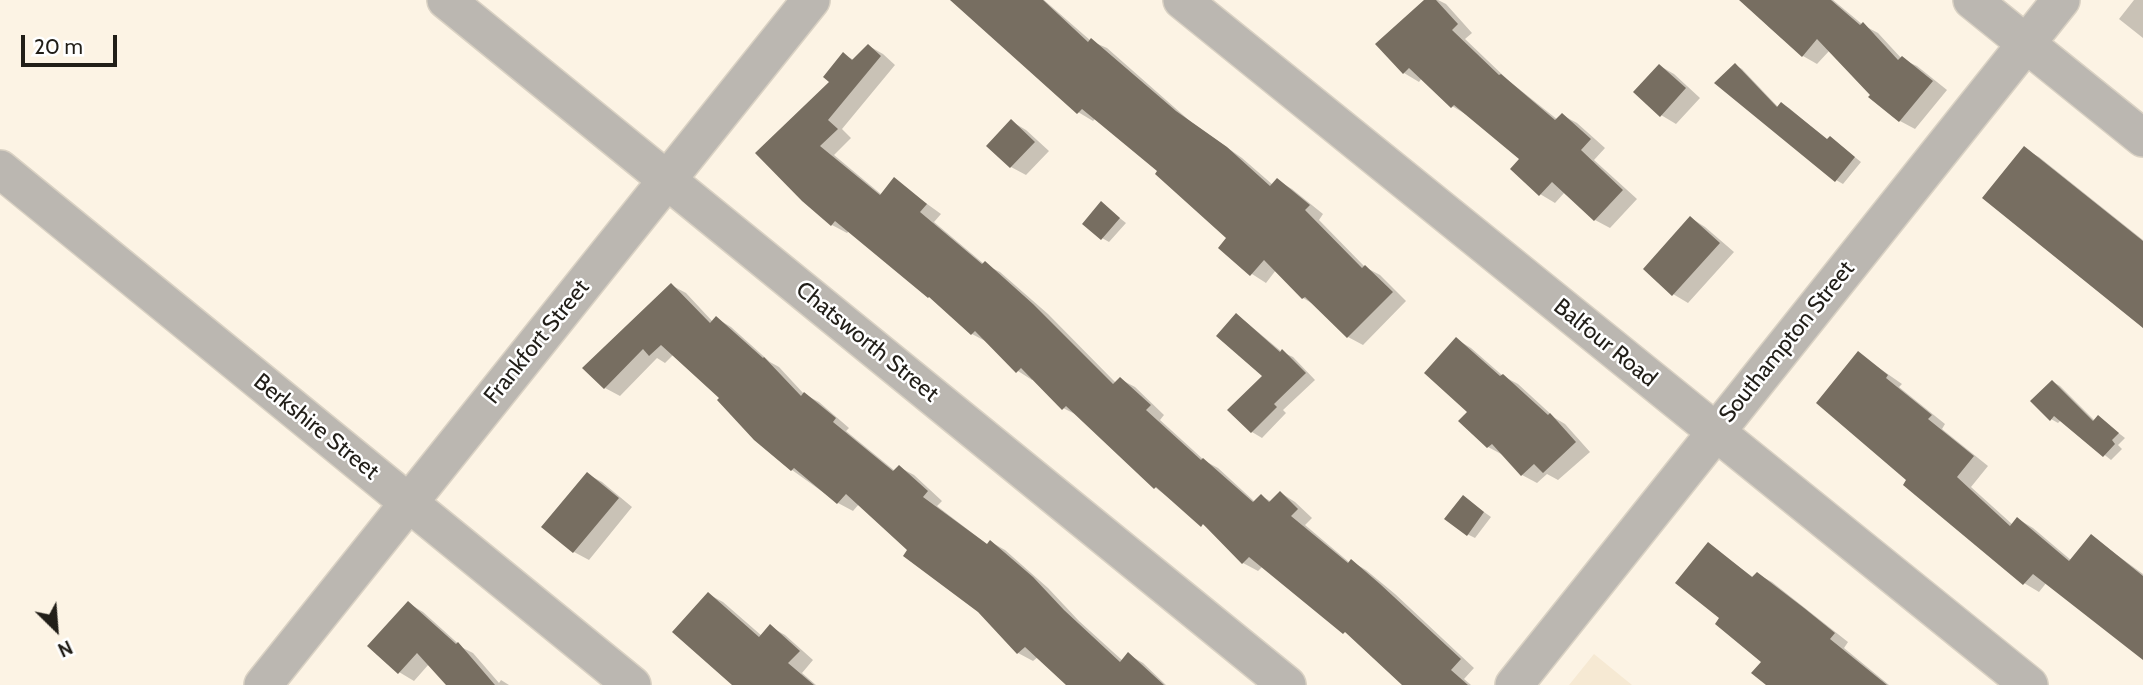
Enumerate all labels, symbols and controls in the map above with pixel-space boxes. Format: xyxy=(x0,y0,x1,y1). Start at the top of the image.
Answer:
scale bar xyxy=(24,21,121,65)
text: 20 m xyxy=(34,34,83,59)
street label: Southampton Street xyxy=(1713,256,1861,428)
street label: Frankfort Street xyxy=(479,274,595,410)
street label: Chatsworth Street xyxy=(790,276,944,408)
street label: Balfour Road xyxy=(1548,293,1662,393)
street label: Berkshire Street xyxy=(248,368,384,486)
north arrow xyxy=(21,594,91,664)
text: N xyxy=(54,635,76,662)

